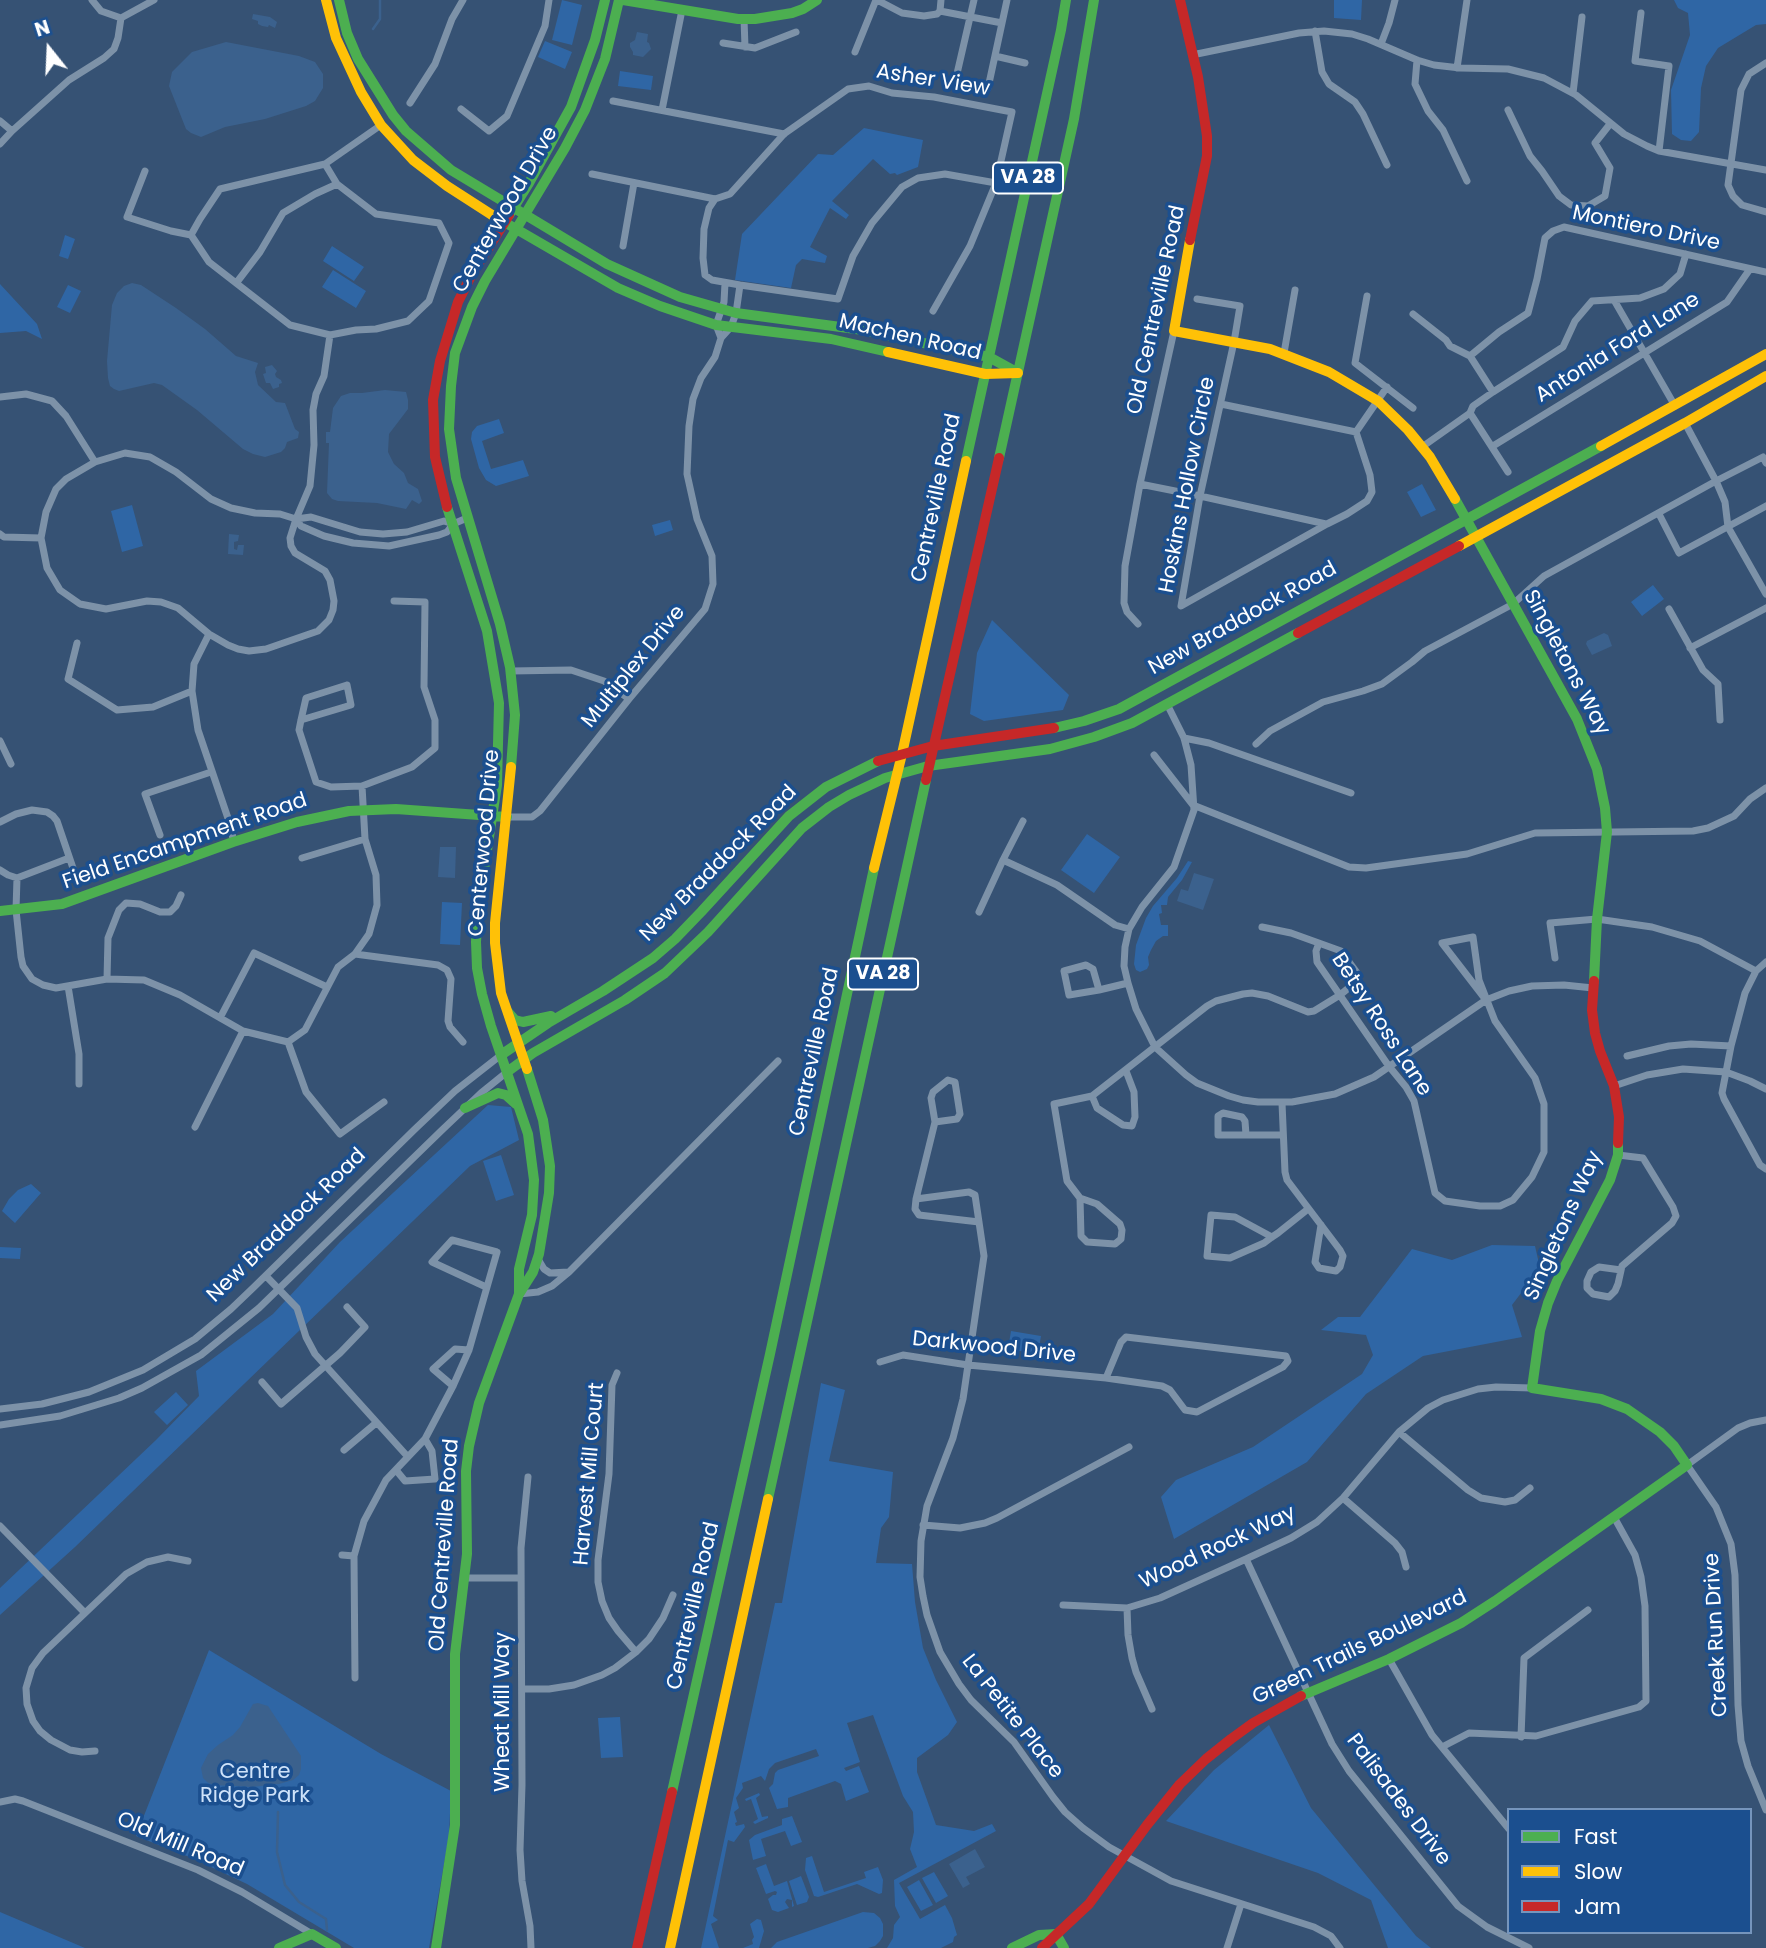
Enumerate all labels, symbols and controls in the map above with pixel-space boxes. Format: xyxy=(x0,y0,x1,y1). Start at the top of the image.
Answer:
north arrow xyxy=(14,14,84,84)
text: N xyxy=(31,14,53,44)
street label: Asher View xyxy=(874,60,992,102)
street label: Centerwood Drive xyxy=(448,122,564,298)
road number: VA 28 xyxy=(993,162,1063,194)
street label: Montiero Drive xyxy=(1570,201,1722,257)
street label: Old Centreville Road xyxy=(1123,203,1191,417)
street label: Antonia Ford Lane xyxy=(1531,287,1705,409)
street label: Machen Road xyxy=(836,309,984,367)
street label: Hoskins Hollow Circle xyxy=(1155,375,1221,595)
street label: Centreville Road xyxy=(907,411,967,585)
street label: New Braddock Road xyxy=(1145,557,1341,681)
street label: Singletons Way xyxy=(1517,586,1615,740)
street label: Multiplex Drive xyxy=(577,601,691,733)
street label: Centerwood Drive xyxy=(464,748,506,938)
street label: New Braddock Road xyxy=(635,780,803,948)
street label: Field Encampment Road xyxy=(60,788,310,896)
street label: Betsy Ross Lane xyxy=(1325,949,1437,1101)
road number: VA 28 xyxy=(848,958,918,990)
street label: Centreville Road xyxy=(785,965,845,1139)
street label: New Braddock Road xyxy=(202,1144,372,1308)
street label: Singletons Way xyxy=(1520,1147,1608,1305)
street label: Darkwood Drive xyxy=(911,1327,1077,1369)
street label: Harvest Mill Court xyxy=(569,1382,611,1566)
street label: Old Centreville Road xyxy=(425,1438,465,1652)
street label: Wood Rock Way xyxy=(1136,1501,1300,1595)
street label: Centreville Road xyxy=(662,1520,726,1692)
street label: Creek Run Drive xyxy=(1700,1552,1734,1718)
street label: Green Trails Boulevard xyxy=(1249,1585,1471,1711)
street label: Wheat Mill Way xyxy=(491,1632,517,1792)
street label: La Petite Place xyxy=(956,1650,1068,1784)
street label: Palisades Drive xyxy=(1340,1729,1456,1871)
park label: Centre Ridge Park xyxy=(200,1760,310,1810)
street label: Old Mill Road xyxy=(113,1807,247,1883)
legend xyxy=(1507,1808,1752,1934)
text: Fast xyxy=(1574,1822,1617,1851)
text: Slow xyxy=(1574,1857,1622,1886)
text: Jam xyxy=(1574,1892,1621,1921)

